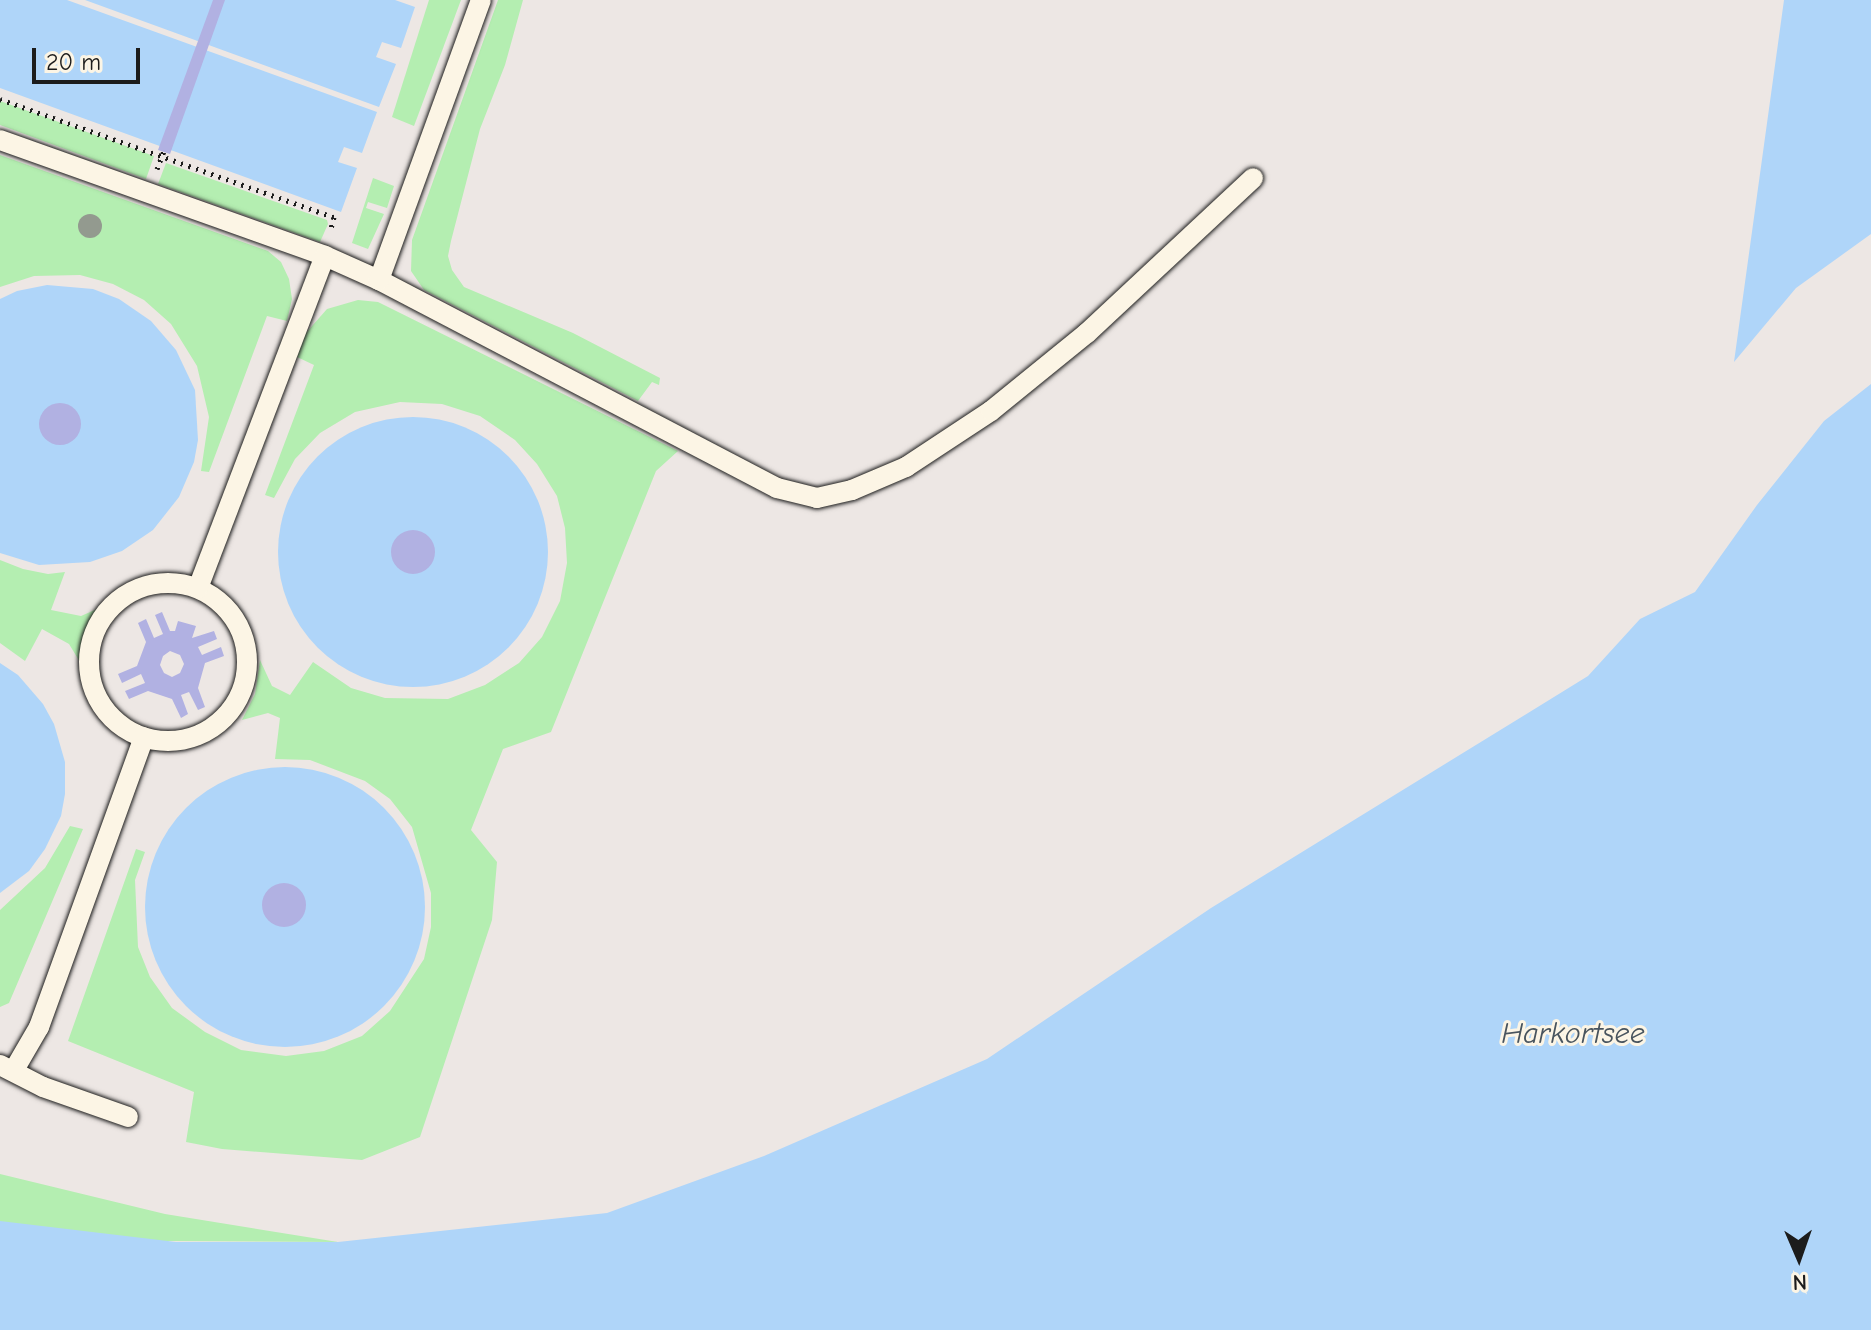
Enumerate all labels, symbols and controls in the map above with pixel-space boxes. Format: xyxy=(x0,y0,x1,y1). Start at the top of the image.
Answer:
scale bar xyxy=(36,32,144,82)
text: 20 m xyxy=(46,48,101,76)
water label: Harkortsee xyxy=(1501,1016,1645,1052)
north arrow xyxy=(1759,1218,1839,1298)
text: N xyxy=(1792,1269,1807,1295)

